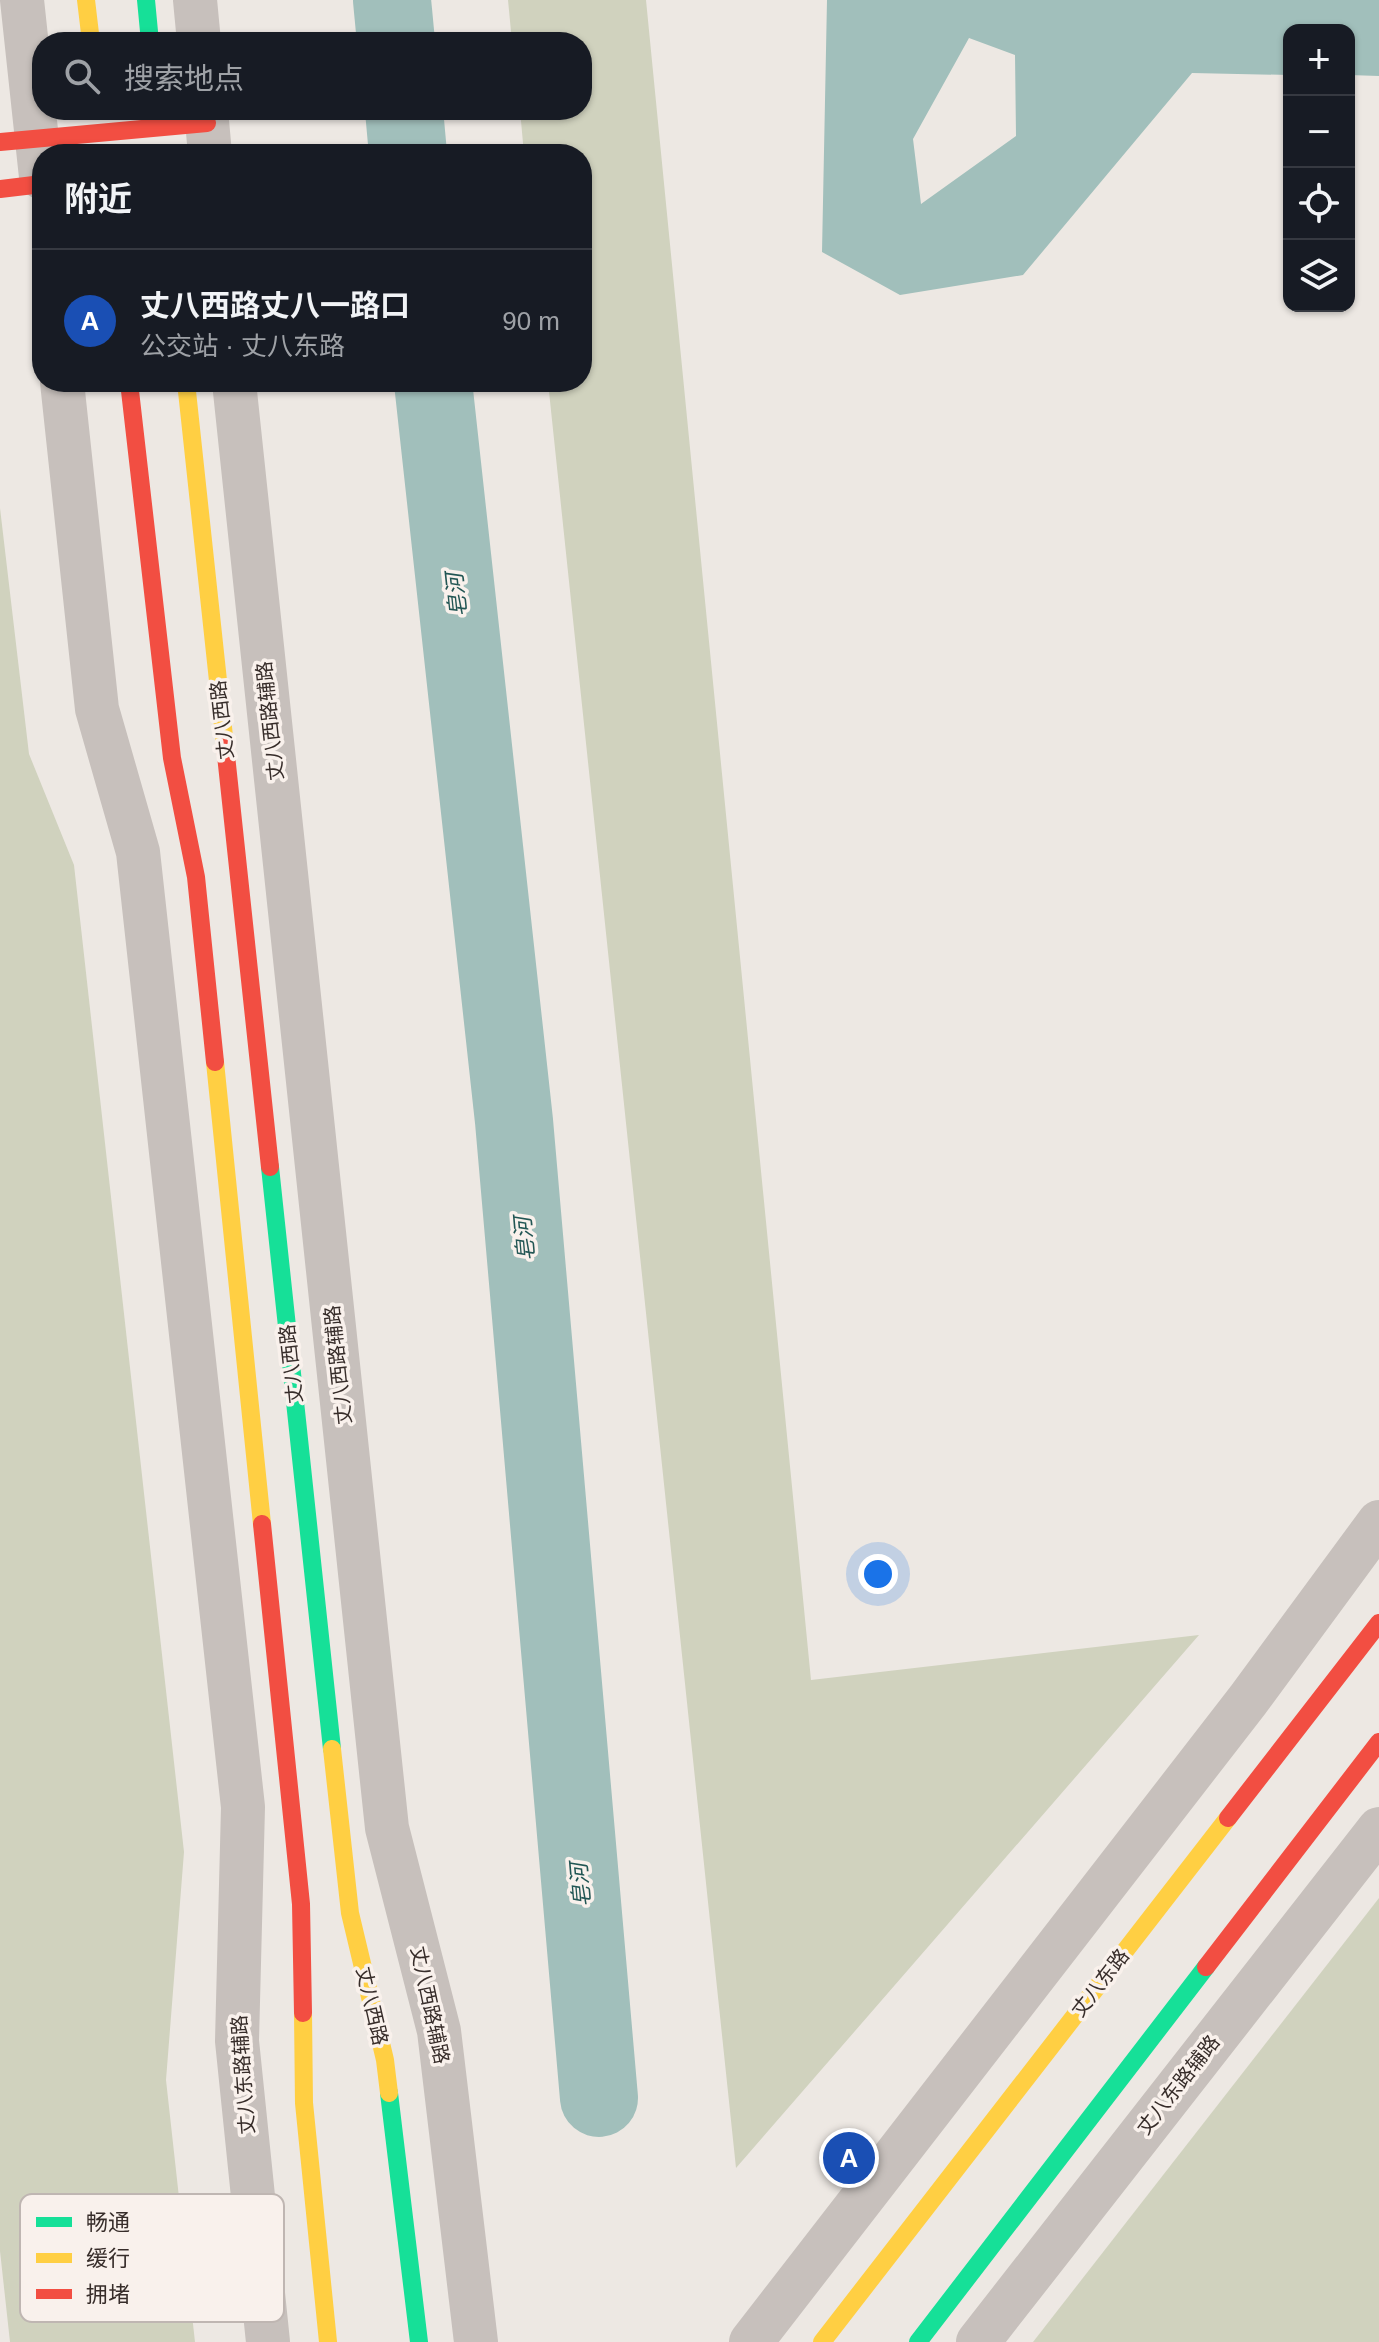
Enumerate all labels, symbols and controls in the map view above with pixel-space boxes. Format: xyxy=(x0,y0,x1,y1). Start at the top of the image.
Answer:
map controls xyxy=(1283,24,1355,312)
button: + xyxy=(1283,24,1355,96)
search box xyxy=(32,32,592,120)
icon: search xyxy=(60,54,104,98)
text: 搜索地点 xyxy=(124,62,244,95)
button: − xyxy=(1283,96,1355,168)
button: locate xyxy=(1283,168,1355,240)
text: 附近 xyxy=(64,180,132,218)
button: layers xyxy=(1283,240,1355,312)
text: 丈八西路丈八一路口 xyxy=(140,289,410,322)
text: A xyxy=(81,306,99,336)
text: 90 m xyxy=(502,306,560,336)
text: 公交站 · 丈八东路 xyxy=(140,331,345,361)
water label: 皂河 xyxy=(441,568,471,618)
street label: 丈八西路辅路 xyxy=(253,660,287,782)
street label: 丈八西路 xyxy=(207,679,237,761)
water label: 皂河 xyxy=(510,1212,539,1262)
street label: 丈八西路辅路 xyxy=(321,1304,355,1426)
street label: 丈八西路 xyxy=(276,1323,306,1405)
your location xyxy=(858,1554,898,1594)
water label: 皂河 xyxy=(566,1858,595,1908)
street label: 丈八西路辅路 xyxy=(407,1944,453,2066)
street label: 丈八东路 xyxy=(1067,1945,1133,2021)
street label: 丈八西路 xyxy=(352,1965,392,2047)
street label: 丈八东路辅路 xyxy=(228,2014,258,2136)
street label: 丈八东路辅路 xyxy=(1132,2031,1224,2139)
pin: A xyxy=(823,2128,875,2188)
legend xyxy=(20,2194,284,2322)
text: 畅通 xyxy=(86,2210,130,2235)
text: 缓行 xyxy=(86,2246,130,2271)
text: 拥堵 xyxy=(86,2282,130,2307)

